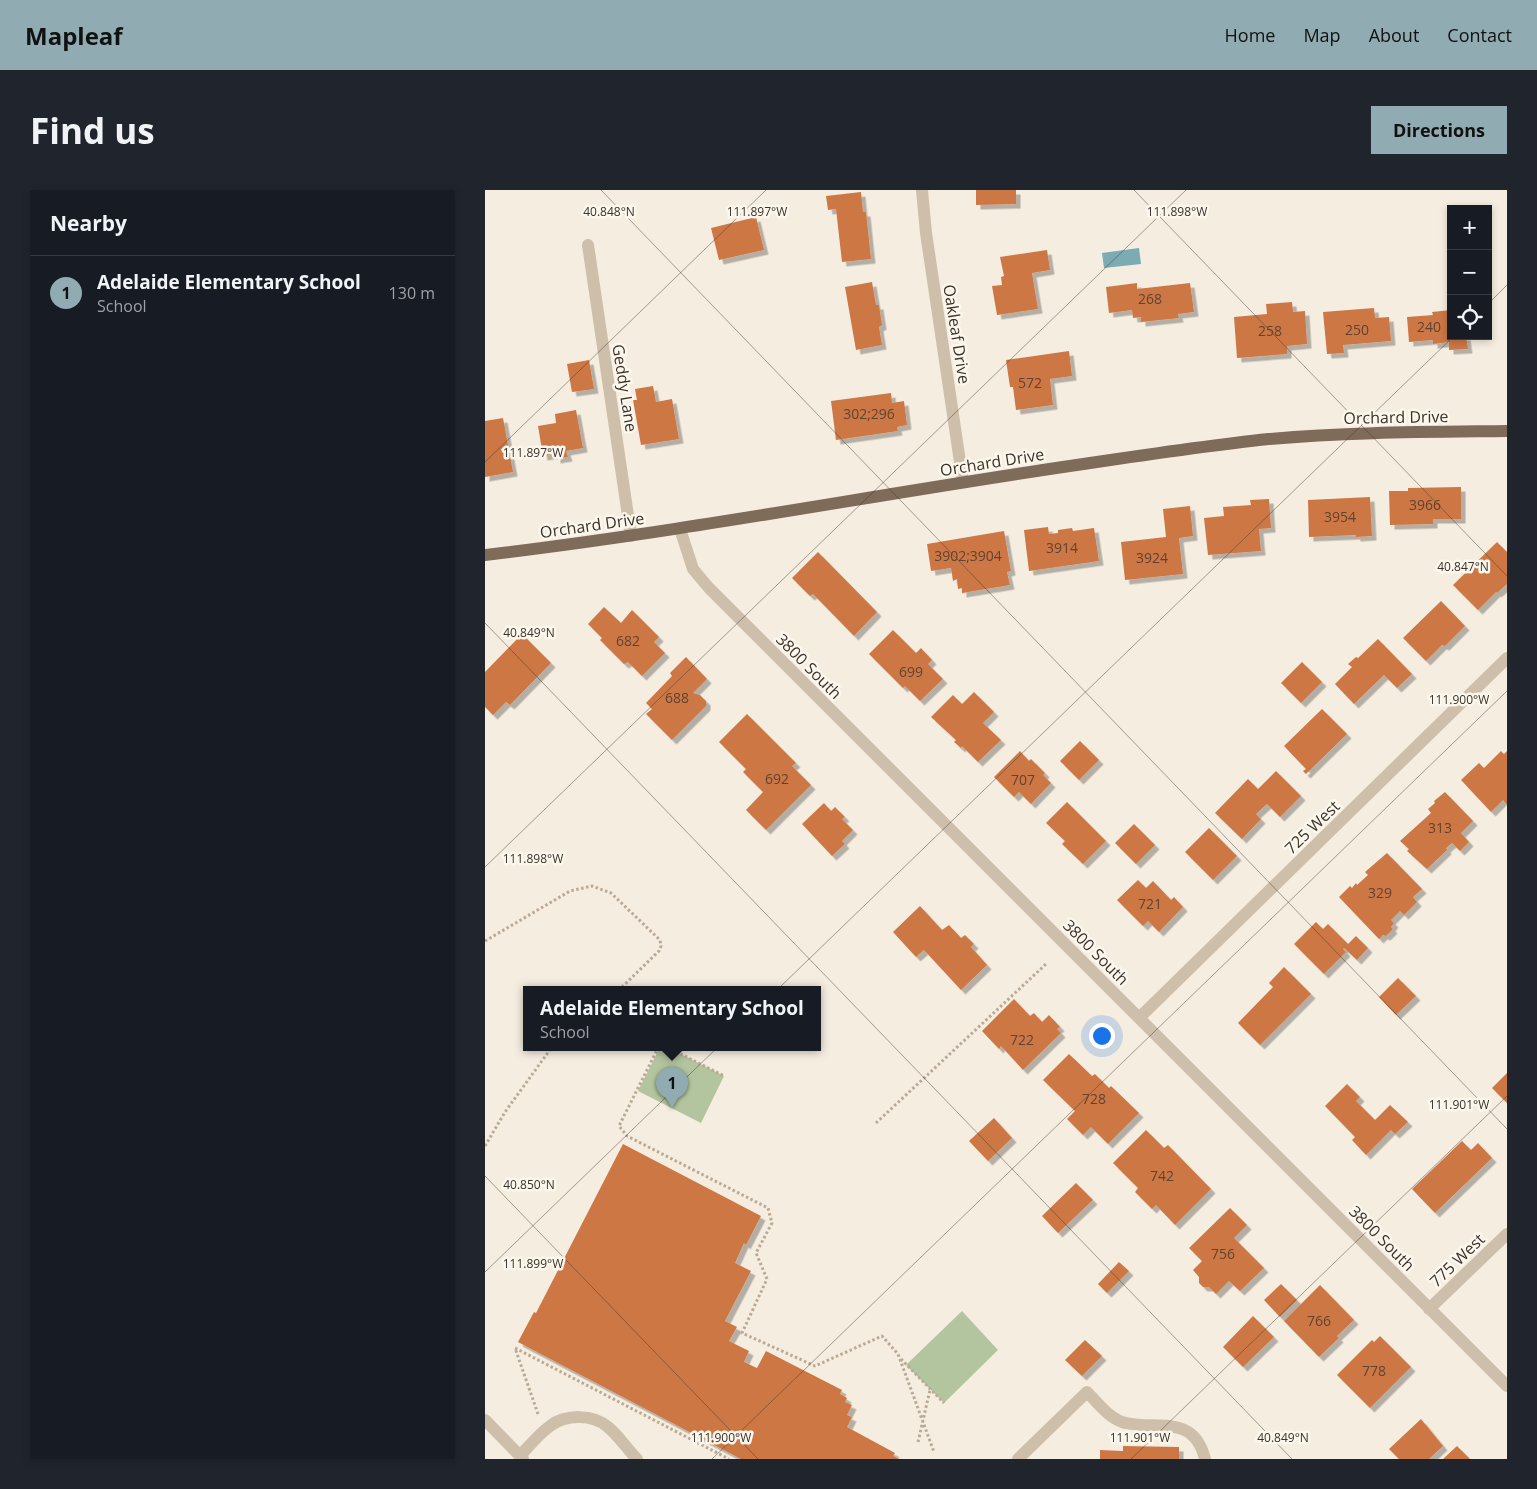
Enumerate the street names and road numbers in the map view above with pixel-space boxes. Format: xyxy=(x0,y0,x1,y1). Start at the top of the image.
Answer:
street label: Oakleaf Drive xyxy=(938,283,976,385)
street label: Geddy Lane xyxy=(607,343,643,433)
street label: Orchard Drive xyxy=(1343,405,1449,429)
street label: Orchard Drive xyxy=(938,443,1046,481)
street label: Orchard Drive xyxy=(538,507,646,543)
street label: 3800 South xyxy=(771,628,847,704)
street label: 725 West xyxy=(1280,795,1345,859)
street label: 3800 South xyxy=(1058,914,1134,990)
street label: 3800 South xyxy=(1344,1200,1420,1276)
street label: 775 West xyxy=(1425,1228,1490,1292)

